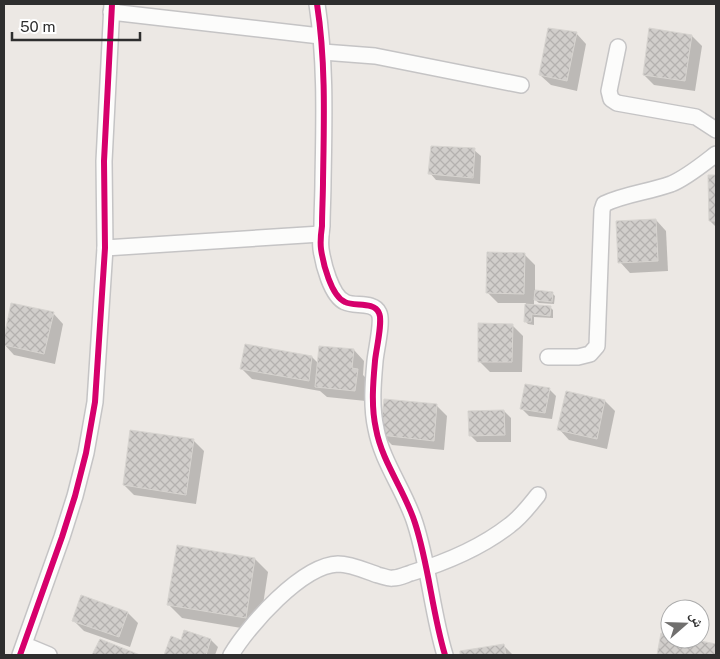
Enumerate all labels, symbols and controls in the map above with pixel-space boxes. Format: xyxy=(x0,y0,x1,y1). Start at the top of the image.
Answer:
scale bar xyxy=(12,10,140,42)
text: 50 m xyxy=(20,18,55,35)
north arrow xyxy=(660,599,710,649)
text: ش xyxy=(686,610,707,630)

